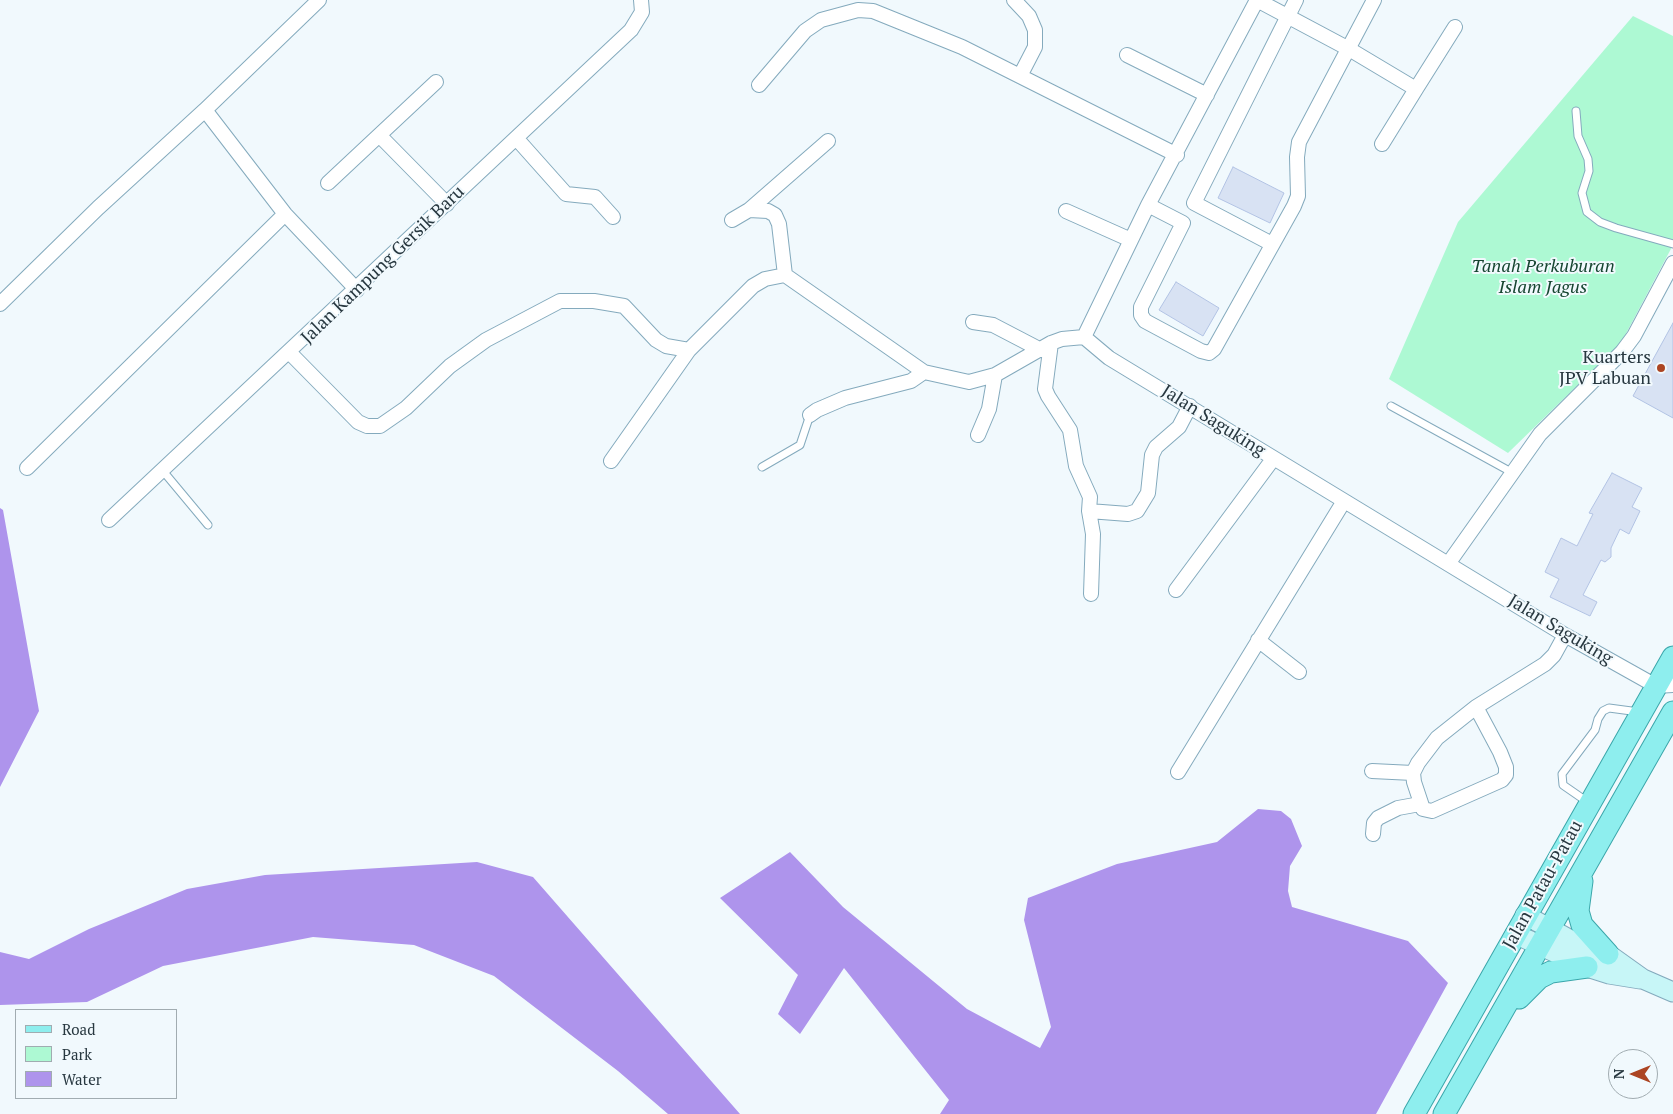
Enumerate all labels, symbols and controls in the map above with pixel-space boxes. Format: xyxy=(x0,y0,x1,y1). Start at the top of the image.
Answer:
street label: Jalan Kampung Gersik Baru xyxy=(297,181,469,349)
park label: Tanah Perkuburan Islam Jagus xyxy=(1471,256,1615,298)
place label: Kuarters JPV Labuan xyxy=(1559,347,1651,389)
marker: Kuarters JPV Labuan xyxy=(1655,362,1667,374)
street label: Jalan Saguking xyxy=(1157,381,1269,461)
street label: Jalan Saguking xyxy=(1504,590,1616,670)
street label: Jalan Patau-Patau xyxy=(1499,817,1587,953)
legend xyxy=(15,1009,178,1099)
text: Road xyxy=(62,1019,95,1039)
text: Park xyxy=(62,1044,92,1064)
north arrow xyxy=(1608,1049,1658,1099)
text: Water xyxy=(62,1069,101,1089)
text: N xyxy=(1609,1069,1628,1079)

